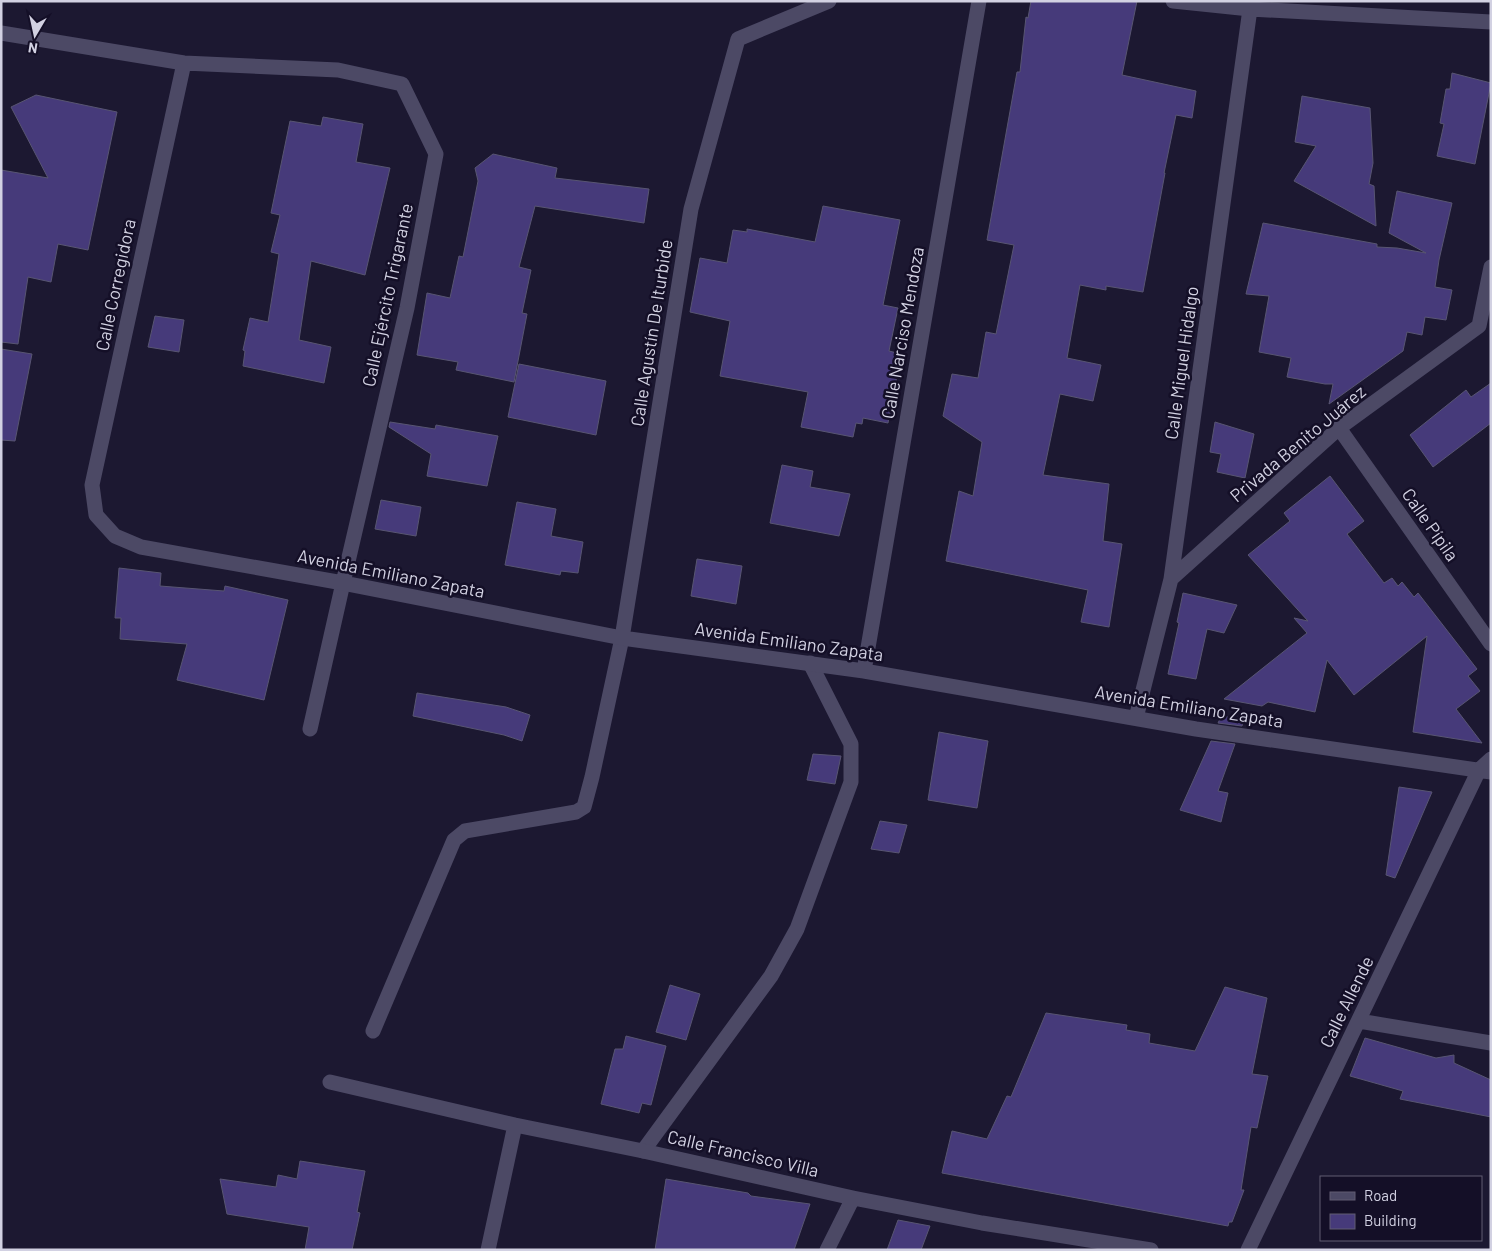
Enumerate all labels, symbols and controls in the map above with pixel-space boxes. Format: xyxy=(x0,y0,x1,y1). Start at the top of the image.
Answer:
north arrow xyxy=(10,10,60,60)
text: N xyxy=(27,39,39,57)
street label: Calle Ejército Trigarante xyxy=(357,201,417,389)
street label: Calle Corregidora xyxy=(90,217,140,353)
street label: Calle Agustín De Iturbide xyxy=(625,238,677,428)
street label: Calle Narciso Mendoza xyxy=(876,245,928,421)
street label: Calle Miguel Hidalgo xyxy=(1159,285,1203,441)
street label: Privada Benito Juárez xyxy=(1225,380,1370,506)
street label: Calle Pípila xyxy=(1398,484,1464,565)
street label: Avenida Emiliano Zapata xyxy=(296,544,487,602)
street label: Avenida Emiliano Zapata xyxy=(693,617,885,665)
street label: Avenida Emiliano Zapata xyxy=(1093,680,1285,732)
street label: Calle Allende xyxy=(1314,952,1378,1051)
street label: Calle Francisco Villa xyxy=(665,1125,821,1181)
legend xyxy=(1320,1176,1482,1241)
text: Road xyxy=(1364,1186,1397,1204)
text: Building xyxy=(1364,1211,1417,1229)

